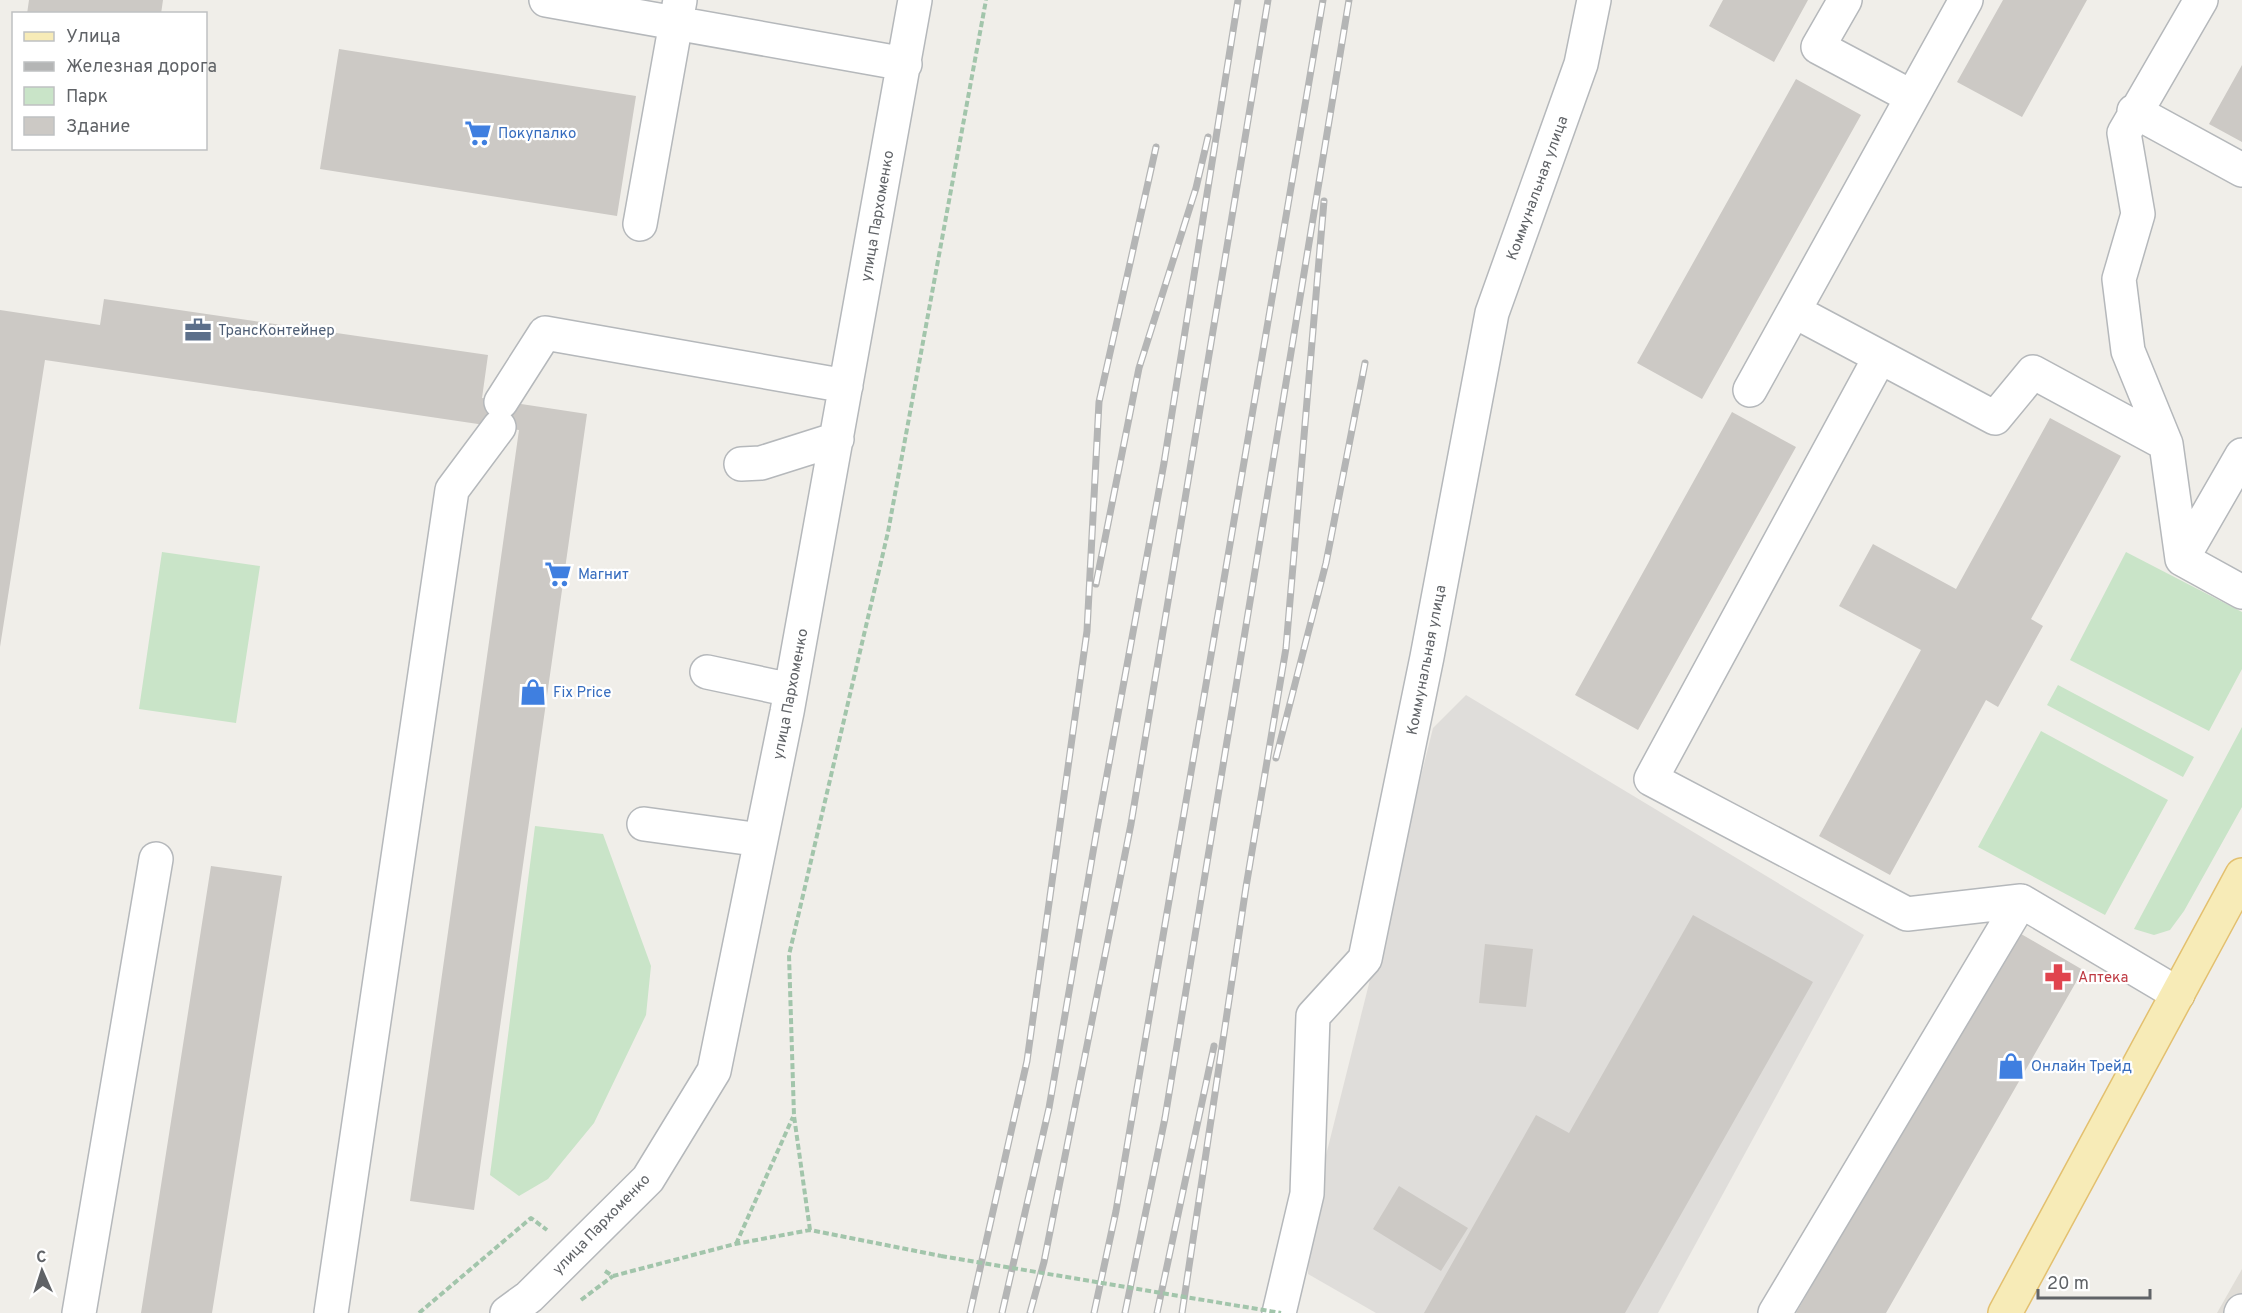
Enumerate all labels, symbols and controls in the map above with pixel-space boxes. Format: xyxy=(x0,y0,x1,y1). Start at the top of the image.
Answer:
legend xyxy=(12,12,207,150)
text: Улица xyxy=(66,26,120,49)
text: Железная дорога xyxy=(66,56,217,79)
text: Парк xyxy=(66,86,108,109)
street label: Коммунальная улица xyxy=(1503,114,1573,263)
text: Здание xyxy=(66,116,130,139)
supermarket icon: Покупалко xyxy=(463,118,493,148)
place label: Покупалко xyxy=(498,125,576,144)
street label: улица Пархоменко xyxy=(858,149,899,283)
office icon: ТрансКонтейнер xyxy=(183,315,213,345)
place label: ТрансКонтейнер xyxy=(218,322,335,341)
supermarket icon: Магнит xyxy=(543,559,573,589)
place label: Магнит xyxy=(578,566,629,585)
street label: Коммунальная улица xyxy=(1404,584,1451,737)
street label: улица Пархоменко xyxy=(769,627,813,761)
shop icon: Fix Price xyxy=(518,677,548,707)
place label: Fix Price xyxy=(553,684,611,703)
pharmacy icon: Аптека xyxy=(2043,962,2073,992)
place label: Аптека xyxy=(2078,969,2128,988)
shop icon: Онлайн Трейд xyxy=(1996,1051,2026,1081)
place label: Онлайн Трейд xyxy=(2031,1058,2132,1077)
street label: улица Пархоменко xyxy=(549,1171,655,1279)
north arrow xyxy=(12,1241,72,1301)
text: С xyxy=(36,1248,47,1268)
scale bar xyxy=(2038,1262,2150,1300)
text: 20 m xyxy=(2047,1273,2089,1296)

